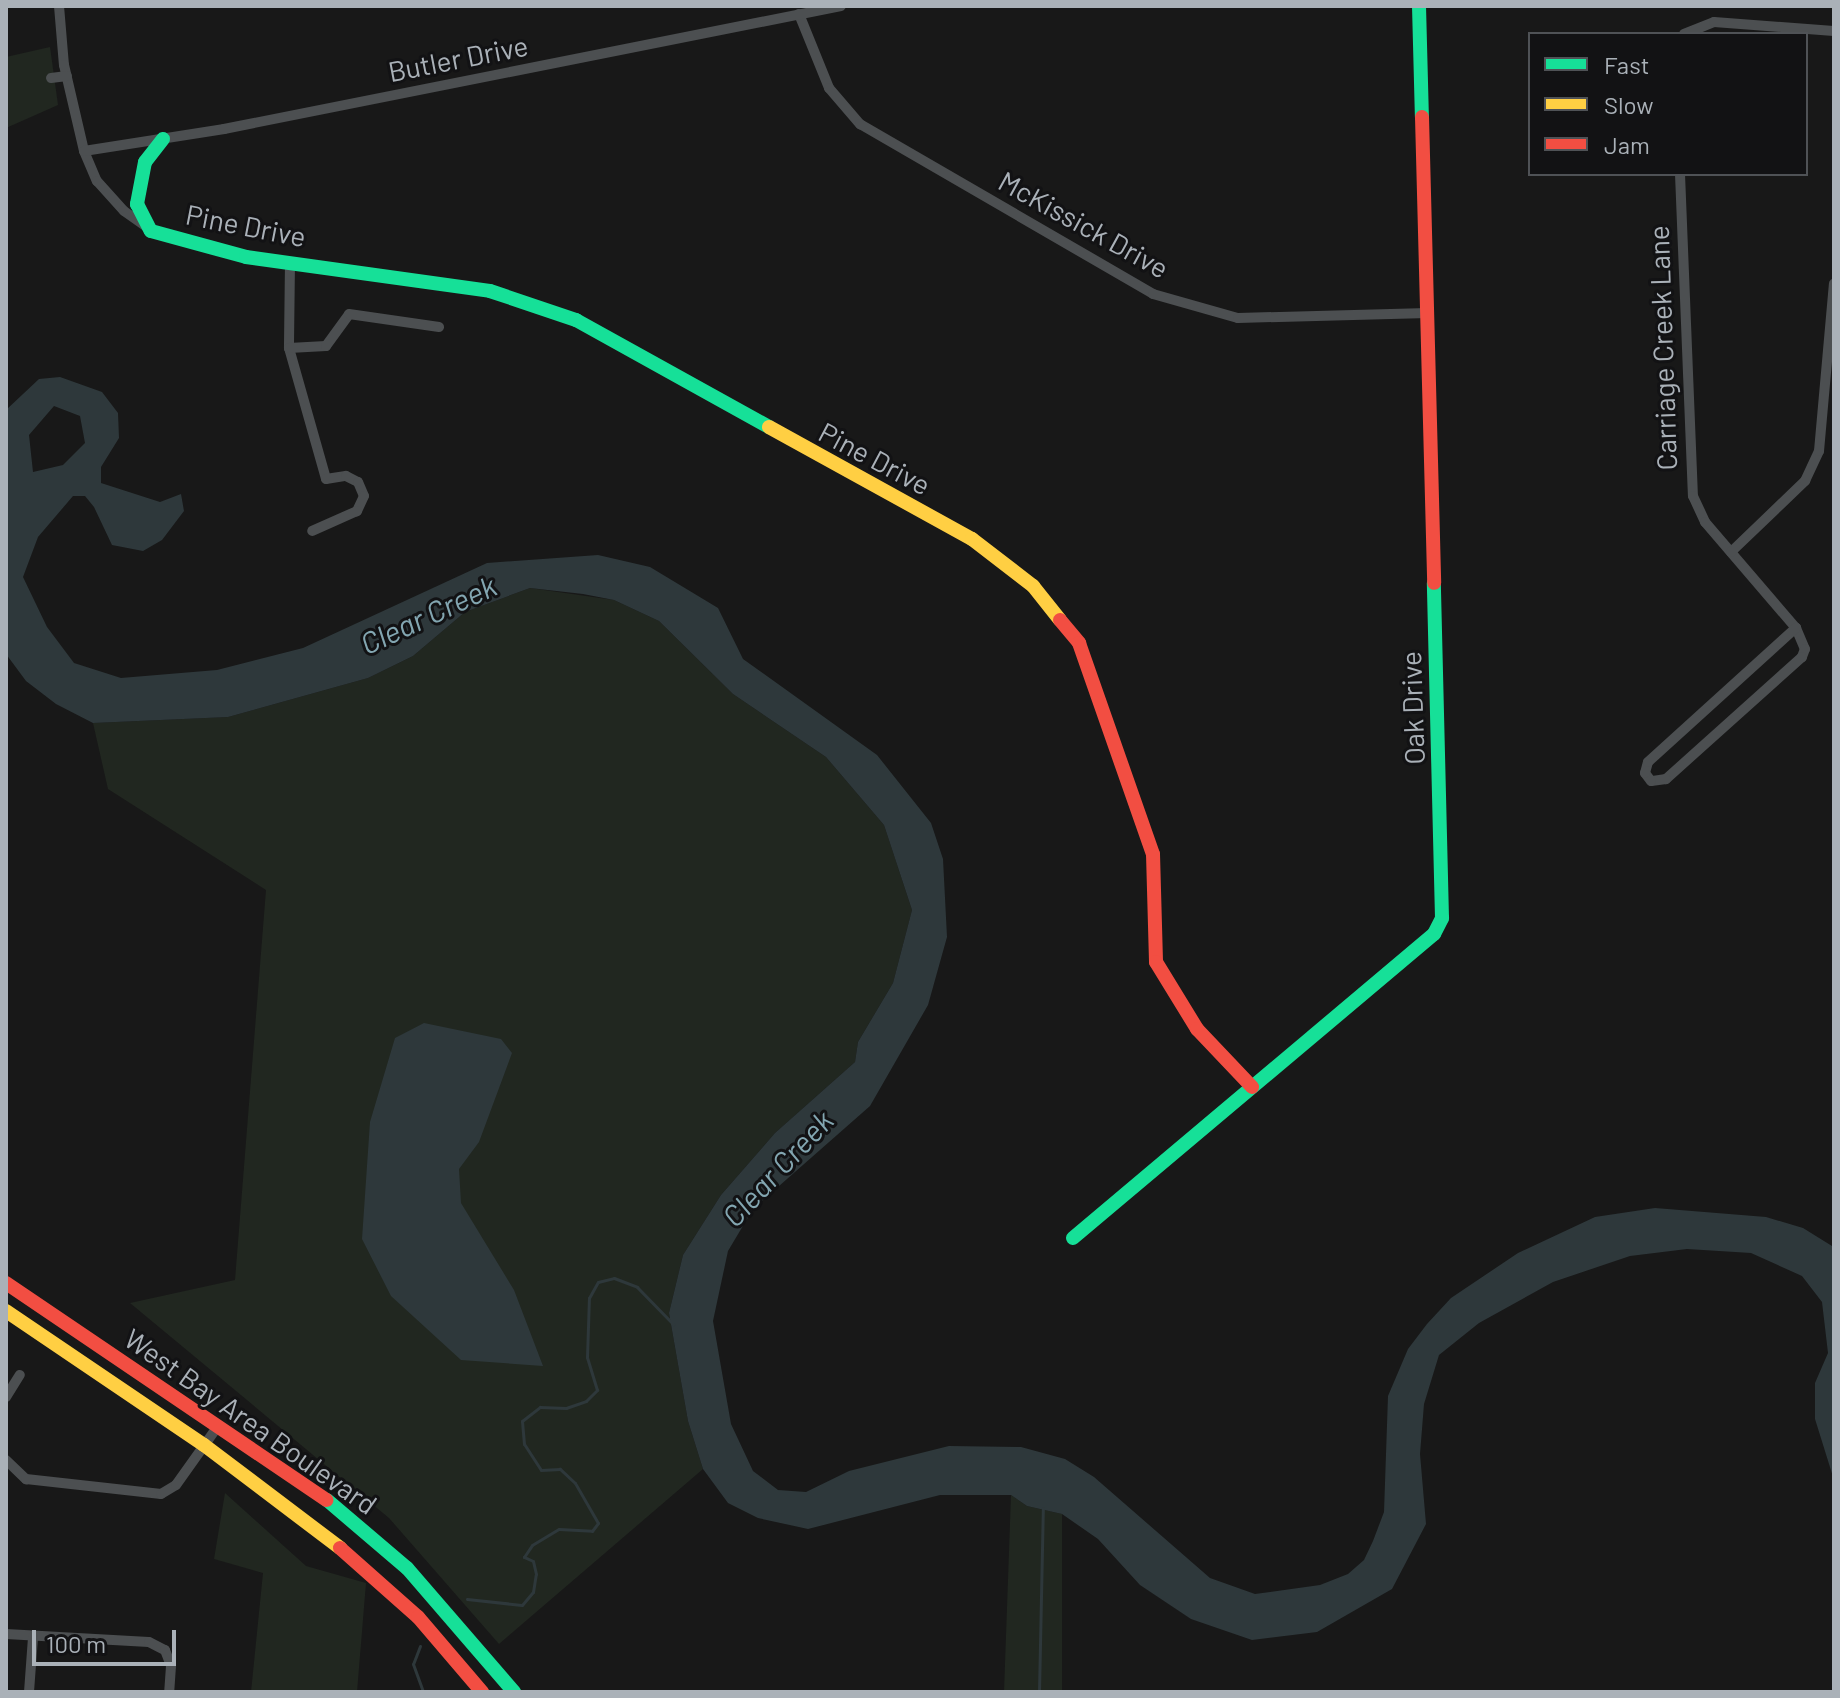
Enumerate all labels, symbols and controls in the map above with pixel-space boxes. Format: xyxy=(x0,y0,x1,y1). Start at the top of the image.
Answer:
street label: Butler Drive xyxy=(385,28,531,88)
legend xyxy=(1528,32,1808,176)
text: Fast xyxy=(1604,50,1649,79)
text: Slow xyxy=(1604,90,1653,119)
text: Jam xyxy=(1604,130,1650,159)
street label: McKissick Drive xyxy=(993,163,1175,285)
street label: Pine Drive xyxy=(183,197,309,253)
street label: Carriage Creek Lane xyxy=(1641,225,1683,471)
street label: Pine Drive xyxy=(813,415,937,501)
water label: Clear Creek xyxy=(354,567,502,661)
street label: Oak Drive xyxy=(1393,651,1431,765)
water label: Clear Creek xyxy=(714,1102,840,1234)
street label: West Bay Area Boulevard xyxy=(118,1321,384,1521)
scale bar xyxy=(36,1614,180,1664)
text: 100 m xyxy=(46,1629,106,1658)

